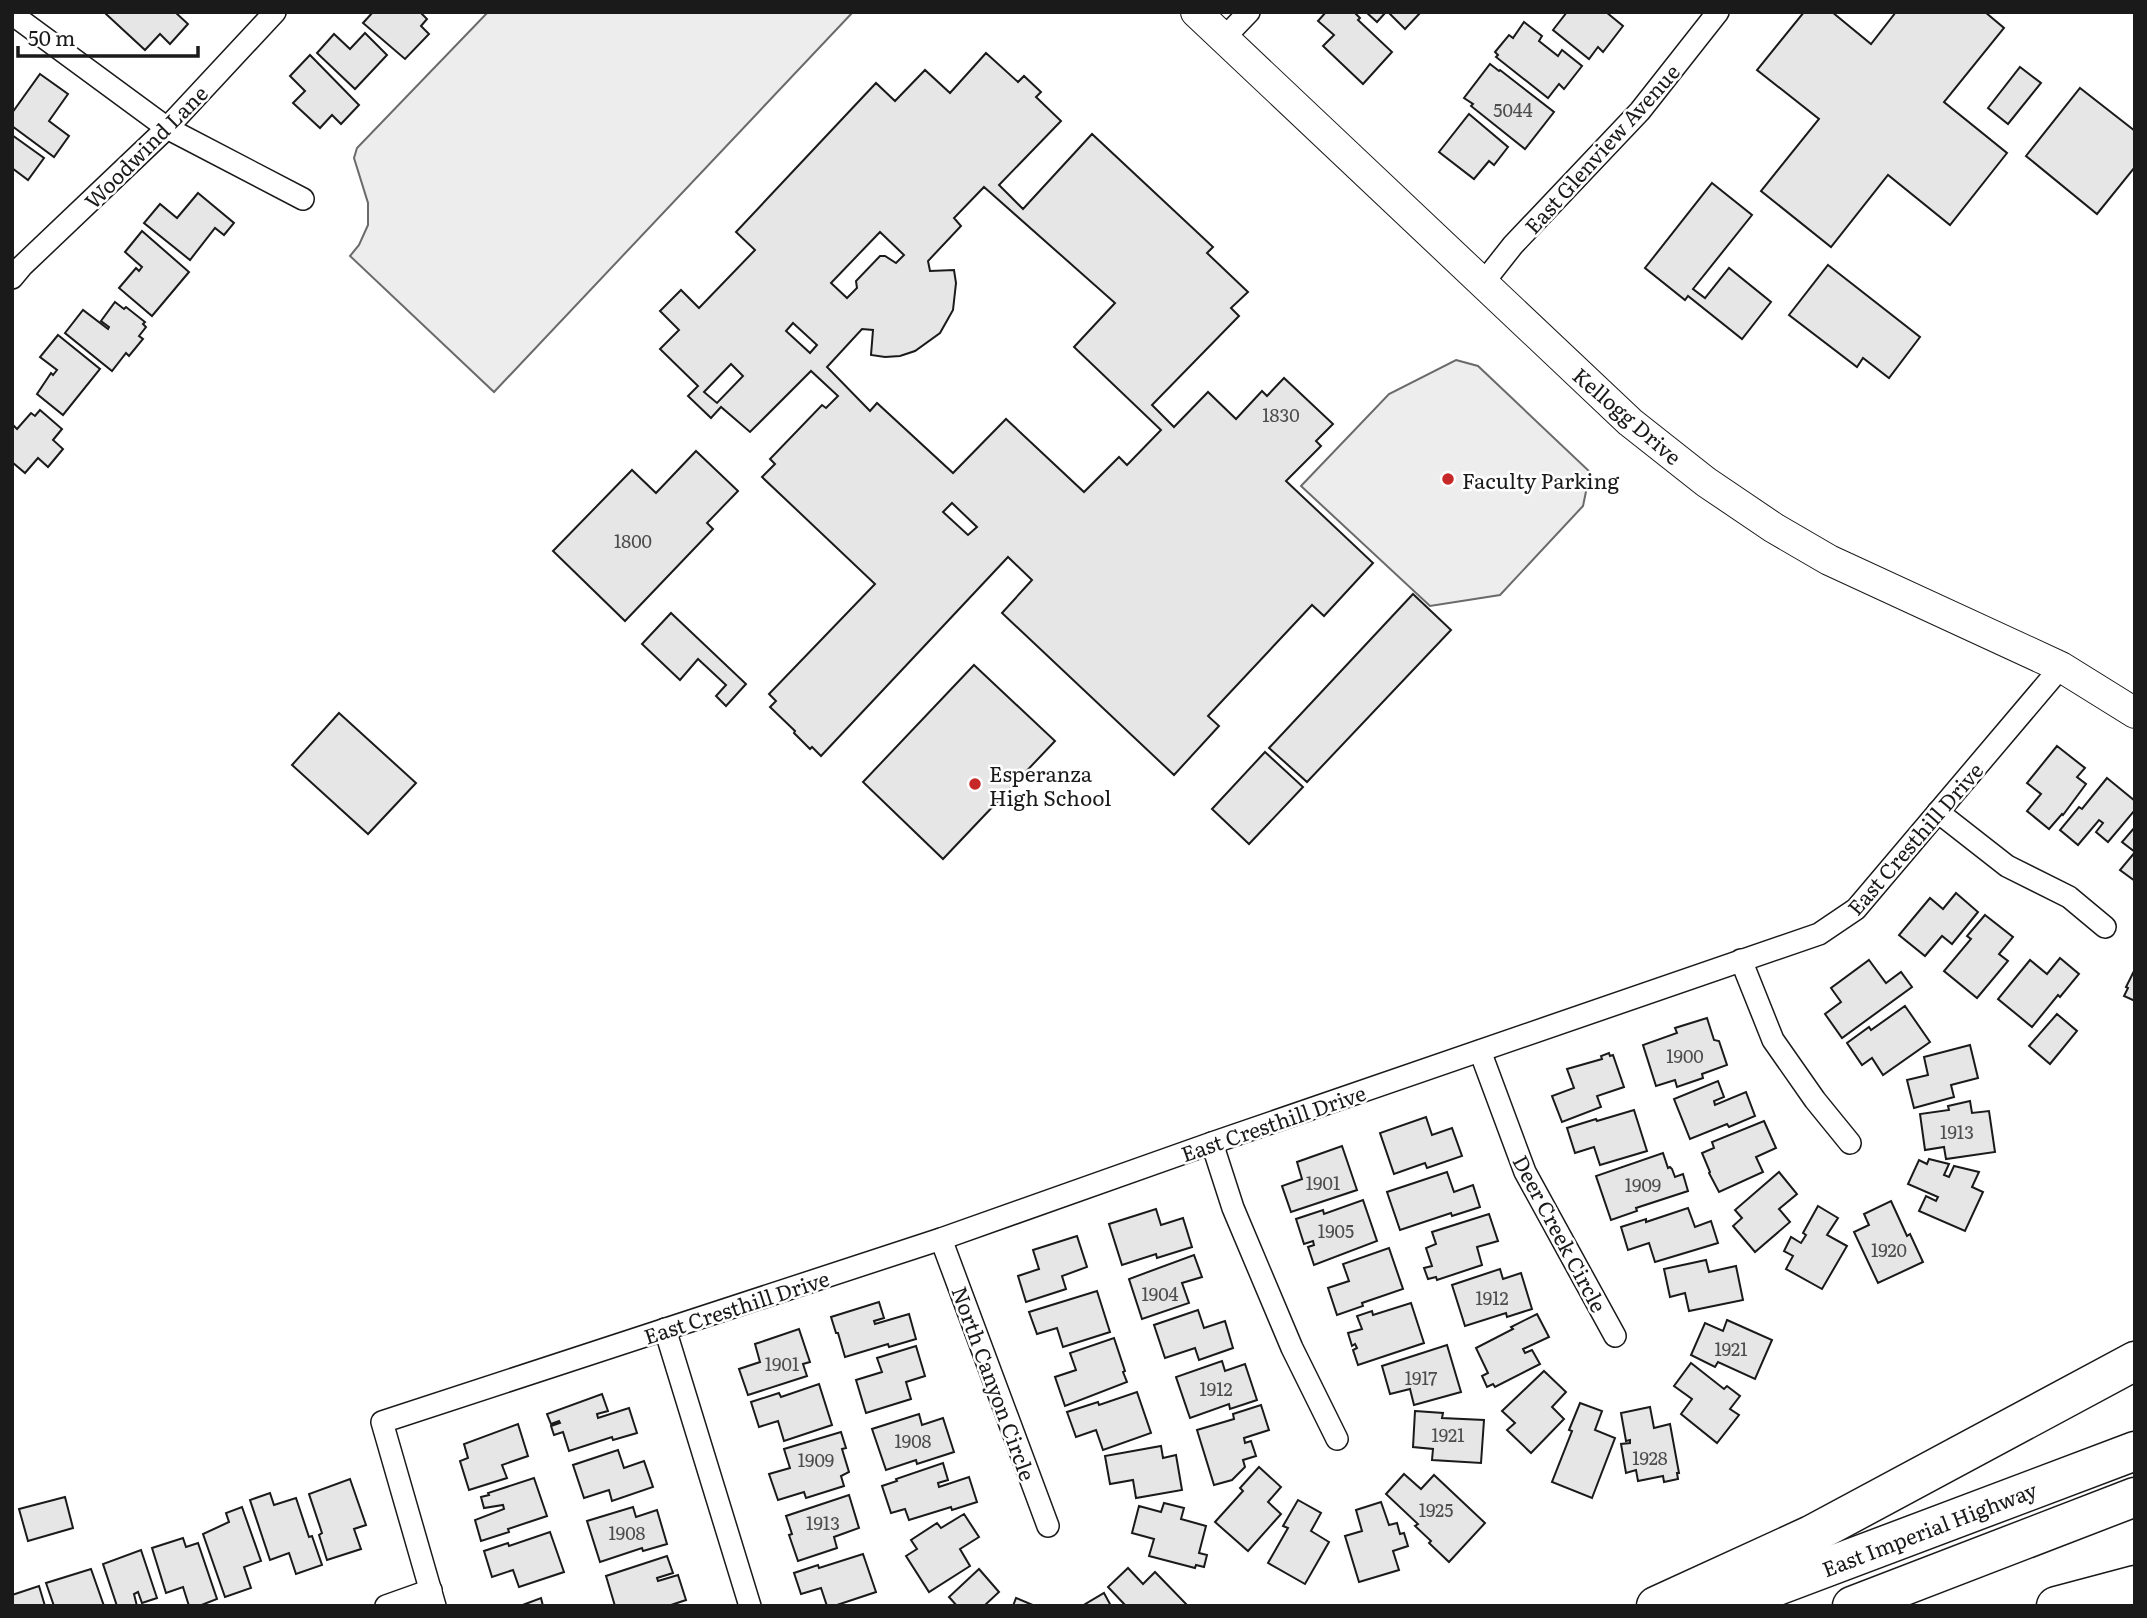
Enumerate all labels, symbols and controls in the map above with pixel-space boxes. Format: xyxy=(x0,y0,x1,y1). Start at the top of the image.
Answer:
scale bar xyxy=(18,14,198,58)
text: 50 m xyxy=(28,21,75,52)
street label: East Glenview Avenue xyxy=(1516,56,1686,240)
street label: Woodwind Lane xyxy=(76,77,214,215)
house number: 5044 xyxy=(1493,96,1533,123)
street label: Kellogg Drive xyxy=(1567,359,1689,471)
house number: 1830 xyxy=(1262,401,1300,428)
place label: Faculty Parking xyxy=(1462,464,1620,495)
marker: Faculty Parking xyxy=(1440,471,1456,487)
house number: 1800 xyxy=(614,527,652,554)
street label: East Cresthill Drive xyxy=(1839,755,1989,921)
place label: Esperanza High School xyxy=(989,757,1111,812)
marker: Esperanza High School xyxy=(967,776,983,792)
house number: 1900 xyxy=(1666,1042,1704,1069)
street label: East Cresthill Drive xyxy=(1176,1076,1370,1168)
house number: 1913 xyxy=(1940,1118,1974,1145)
street label: Deer Creek Circle xyxy=(1506,1149,1616,1317)
house number: 1901 xyxy=(1306,1169,1340,1196)
house number: 1909 xyxy=(1625,1171,1661,1198)
house number: 1905 xyxy=(1318,1217,1354,1244)
house number: 1920 xyxy=(1871,1236,1907,1263)
street label: East Cresthill Drive xyxy=(639,1261,833,1351)
house number: 1904 xyxy=(1141,1280,1179,1307)
street label: North Canyon Circle xyxy=(945,1282,1045,1485)
house number: 1912 xyxy=(1475,1284,1509,1311)
house number: 1921 xyxy=(1715,1335,1747,1362)
house number: 1901 xyxy=(765,1350,799,1377)
house number: 1917 xyxy=(1405,1364,1437,1391)
house number: 1912 xyxy=(1199,1375,1233,1402)
house number: 1921 xyxy=(1432,1421,1464,1448)
house number: 1908 xyxy=(894,1427,932,1454)
house number: 1928 xyxy=(1632,1444,1668,1471)
house number: 1909 xyxy=(798,1446,834,1473)
street label: East Imperial Highway xyxy=(1817,1472,2042,1583)
house number: 1925 xyxy=(1419,1496,1453,1523)
house number: 1913 xyxy=(806,1509,840,1536)
house number: 1908 xyxy=(608,1519,646,1546)

